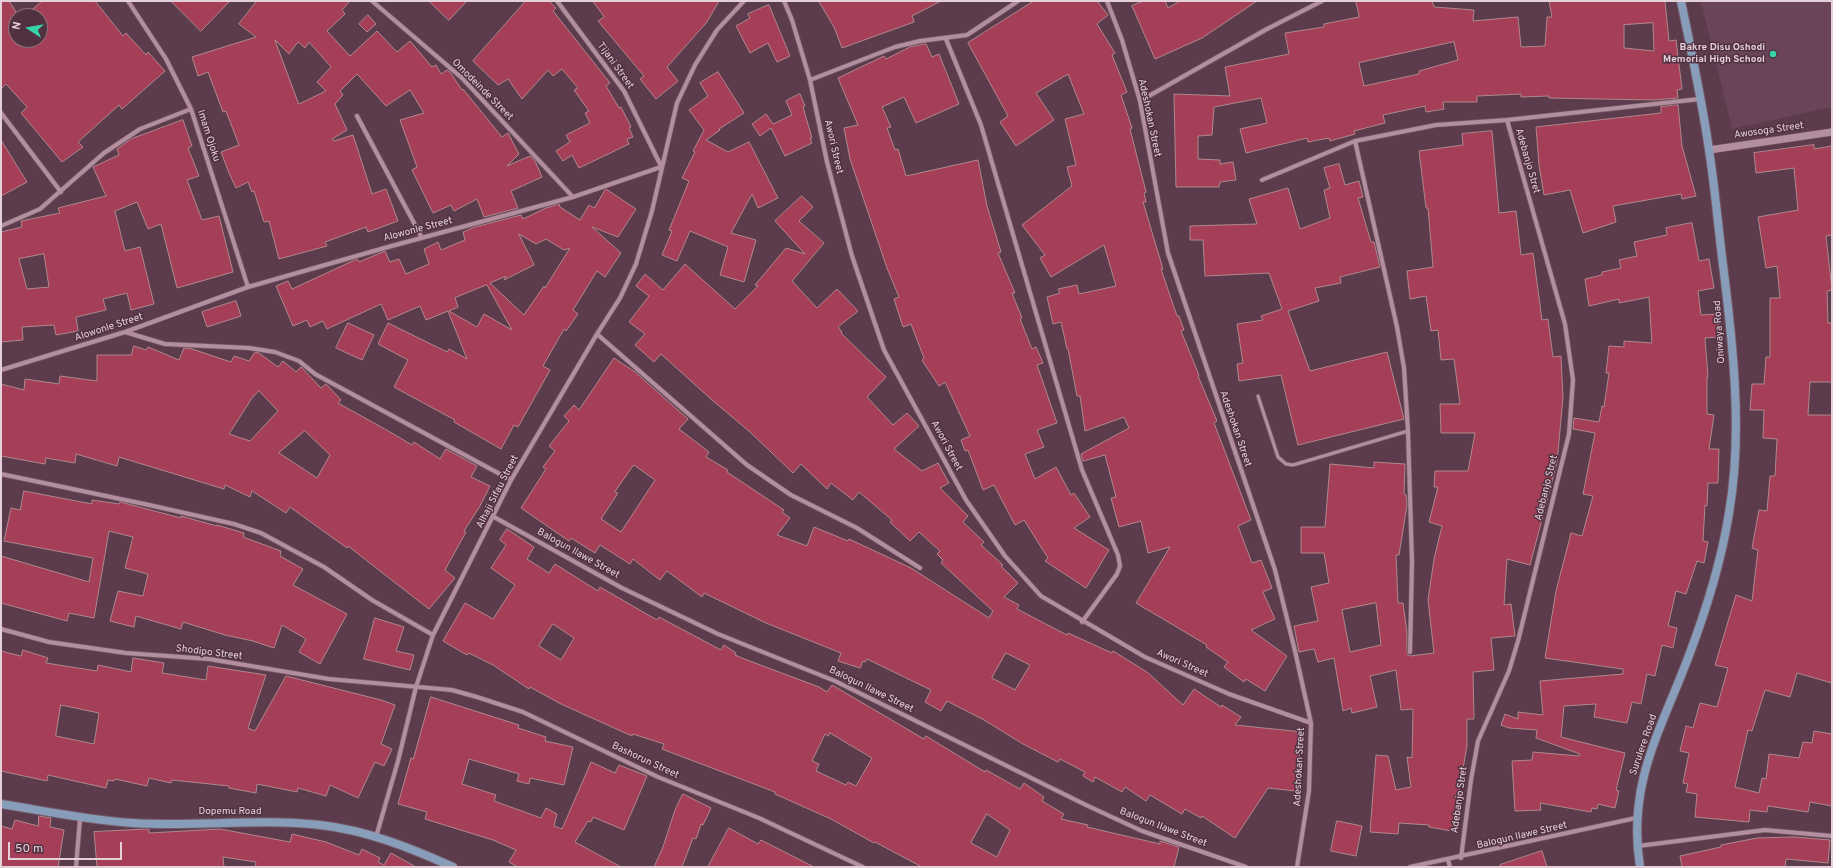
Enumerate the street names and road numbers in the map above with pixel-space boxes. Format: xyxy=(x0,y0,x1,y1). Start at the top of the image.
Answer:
street label: Tijani Street xyxy=(594,40,636,92)
street label: Omodeinde Street xyxy=(449,57,515,123)
street label: Adeshokan Street xyxy=(1135,78,1163,158)
street label: Imam Ojoku xyxy=(194,109,222,163)
street label: Awori Street xyxy=(821,119,845,175)
street label: Awosoga Street xyxy=(1733,120,1805,142)
street label: Adebanjo Stret xyxy=(1512,127,1542,195)
street label: Alowonle Street xyxy=(382,215,454,245)
street label: Oniwaya Road xyxy=(1712,300,1728,364)
street label: Alowonle Street xyxy=(73,311,145,345)
street label: Adeshokan Street xyxy=(1216,389,1254,469)
street label: Awori Street xyxy=(928,419,964,473)
street label: Alhaji Sifau Street xyxy=(474,453,522,531)
street label: Adebanjo Stret xyxy=(1533,454,1561,522)
street label: Balogun Ilawe Street xyxy=(535,526,621,582)
street label: Shodipo Street xyxy=(175,643,243,663)
street label: Awori Street xyxy=(1154,647,1210,681)
street label: Balogun Ilawe Street xyxy=(827,664,915,716)
street label: Surulere Road xyxy=(1628,713,1660,777)
street label: Adeshokan Street xyxy=(1292,727,1308,807)
street label: Bashorun Street xyxy=(609,740,681,782)
street label: Adebanjo Stret xyxy=(1449,766,1471,834)
street label: Dopemu Road xyxy=(198,806,262,818)
street label: Balogun Ilawe Street xyxy=(1118,806,1208,850)
street label: Balogun Ilawe Street xyxy=(1476,820,1568,852)

